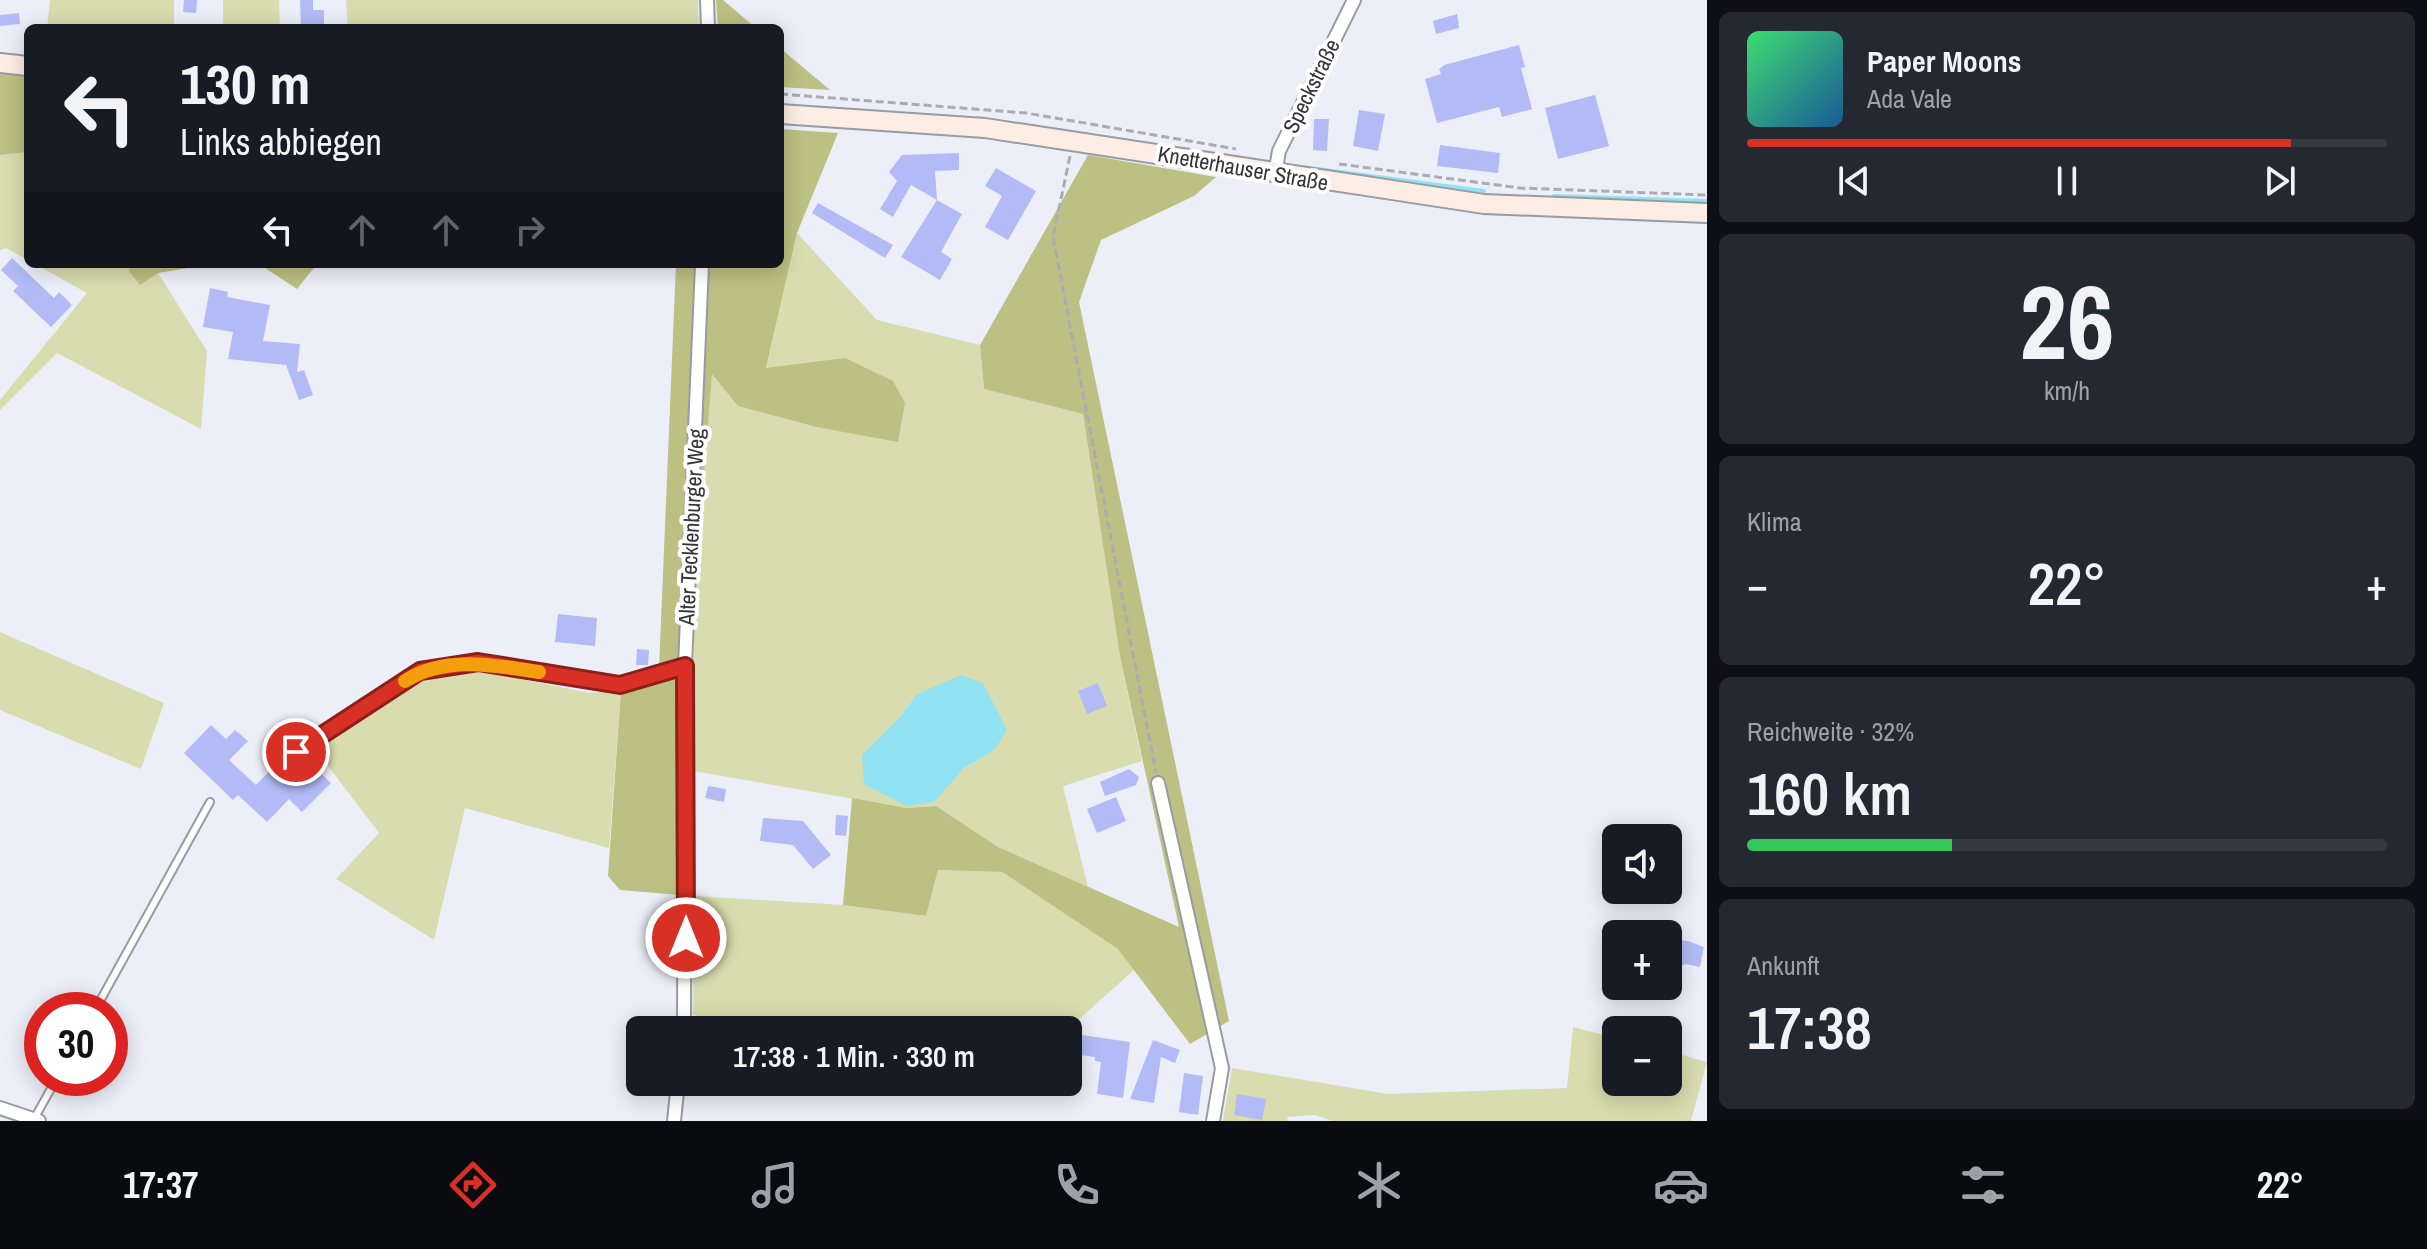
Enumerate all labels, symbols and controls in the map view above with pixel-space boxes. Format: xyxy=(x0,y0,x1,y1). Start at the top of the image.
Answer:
street label: Speckstraße xyxy=(1275,34,1347,138)
text: Paper Moons xyxy=(1867,41,2021,81)
text: 130 m xyxy=(180,46,310,121)
icon: left xyxy=(48,56,152,160)
text: Ada Vale xyxy=(1867,81,1952,116)
text: Links abbiegen xyxy=(180,118,382,166)
street label: Knetterhauser Straße xyxy=(1155,138,1331,198)
icon: previous xyxy=(1832,159,1876,203)
icon: pause xyxy=(2045,159,2089,203)
icon: next xyxy=(2258,159,2302,203)
icon: left xyxy=(256,208,300,252)
icon: ahead xyxy=(340,208,384,252)
icon: ahead xyxy=(424,208,468,252)
icon: right xyxy=(508,208,552,252)
text: 26 xyxy=(2020,251,2114,391)
text: km/h xyxy=(2044,373,2090,408)
street label: Alter Tecklenburger Weg xyxy=(671,428,711,627)
text: Klima xyxy=(1747,504,1802,539)
text: 22° xyxy=(2028,543,2106,624)
text: − xyxy=(1747,554,1768,614)
text: + xyxy=(2366,554,2387,614)
text: Reichweite · 32% xyxy=(1747,714,1914,749)
pin xyxy=(262,718,330,786)
icon: arrive xyxy=(274,730,318,774)
text: 160 km xyxy=(1747,753,1912,834)
map controls xyxy=(1602,824,1682,1096)
button: sound xyxy=(1602,824,1682,904)
position arrow xyxy=(644,896,728,980)
button: + xyxy=(1602,920,1682,1000)
text: Ankunft xyxy=(1747,948,1819,983)
text: 17:38 xyxy=(1747,987,1872,1068)
speed limit sign: 30 xyxy=(24,992,128,1096)
button: − xyxy=(1602,1016,1682,1096)
text: 17:38 · 1 Min. · 330 m xyxy=(733,1036,975,1076)
icon: directions xyxy=(445,1157,501,1213)
icon: music xyxy=(747,1157,803,1213)
icon: phone xyxy=(1049,1157,1105,1213)
icon: climate xyxy=(1351,1157,1407,1213)
icon: car xyxy=(1653,1157,1709,1213)
icon: filters xyxy=(1955,1157,2011,1213)
text: 17:37 xyxy=(123,1161,199,1209)
text: 22° xyxy=(2257,1161,2304,1209)

